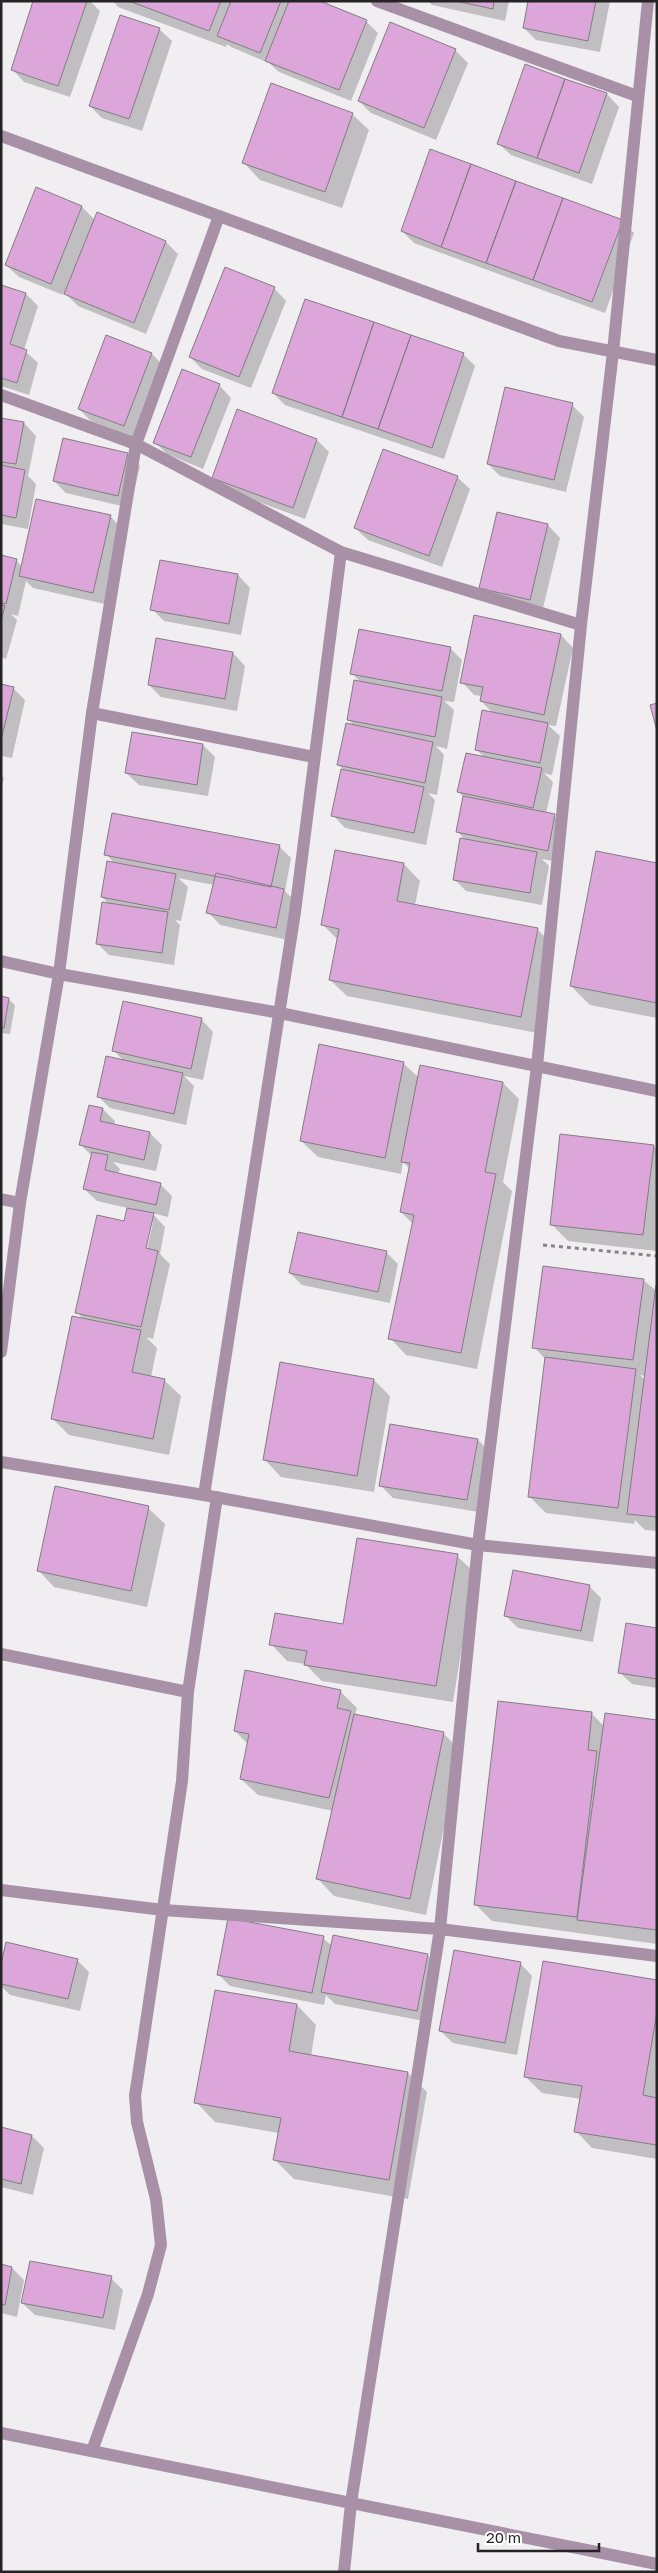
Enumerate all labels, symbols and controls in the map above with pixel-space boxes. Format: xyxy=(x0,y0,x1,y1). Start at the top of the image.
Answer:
scale bar xyxy=(478,2520,599,2552)
text: 20 m xyxy=(486,2528,521,2546)

